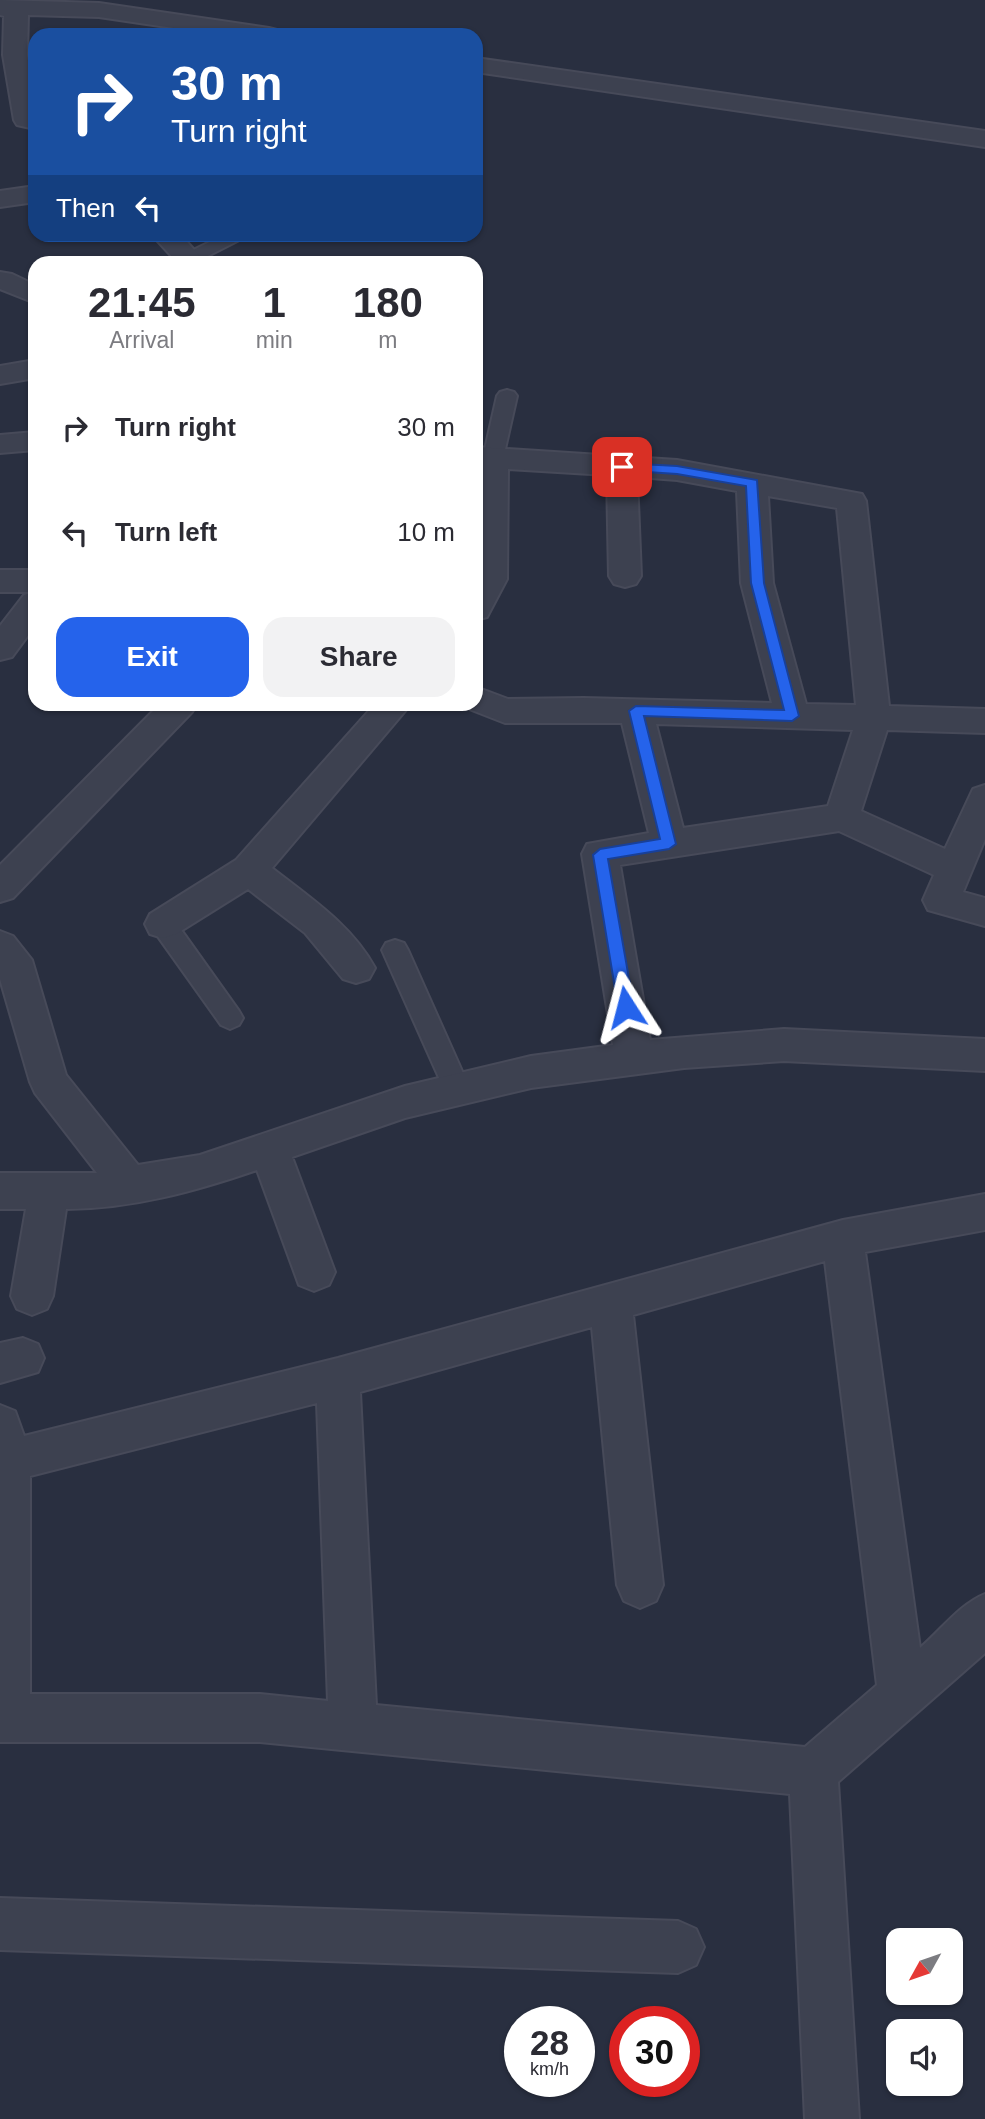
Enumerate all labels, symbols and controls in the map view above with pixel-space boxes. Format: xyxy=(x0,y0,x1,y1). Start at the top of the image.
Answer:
icon: right xyxy=(56,56,147,147)
text: 30 m xyxy=(171,56,283,110)
text: Turn right xyxy=(171,113,307,149)
icon: left xyxy=(129,189,167,227)
text: Then xyxy=(56,193,115,223)
text: 21:45 xyxy=(88,279,196,326)
text: 1 xyxy=(262,279,286,326)
text: 180 xyxy=(353,279,423,326)
text: Arrival xyxy=(109,327,174,353)
text: min xyxy=(256,327,293,353)
text: m xyxy=(378,327,397,353)
icon: right xyxy=(56,409,94,447)
text: Turn right xyxy=(115,412,236,442)
text: 30 m xyxy=(397,412,455,442)
pin xyxy=(592,437,652,497)
icon: arrive xyxy=(603,448,641,486)
icon: left xyxy=(56,514,94,552)
text: Turn left xyxy=(115,517,217,547)
text: 10 m xyxy=(397,517,455,547)
button: Exit xyxy=(56,617,249,697)
button: Share xyxy=(263,617,455,697)
position arrow xyxy=(589,970,663,1044)
north arrow xyxy=(886,1928,962,2006)
map controls xyxy=(886,1928,963,2096)
speed limit sign: 30 xyxy=(609,2006,700,2097)
button: sound xyxy=(886,2019,963,2096)
text: 28 xyxy=(530,2023,569,2062)
text: km/h xyxy=(530,2059,569,2079)

